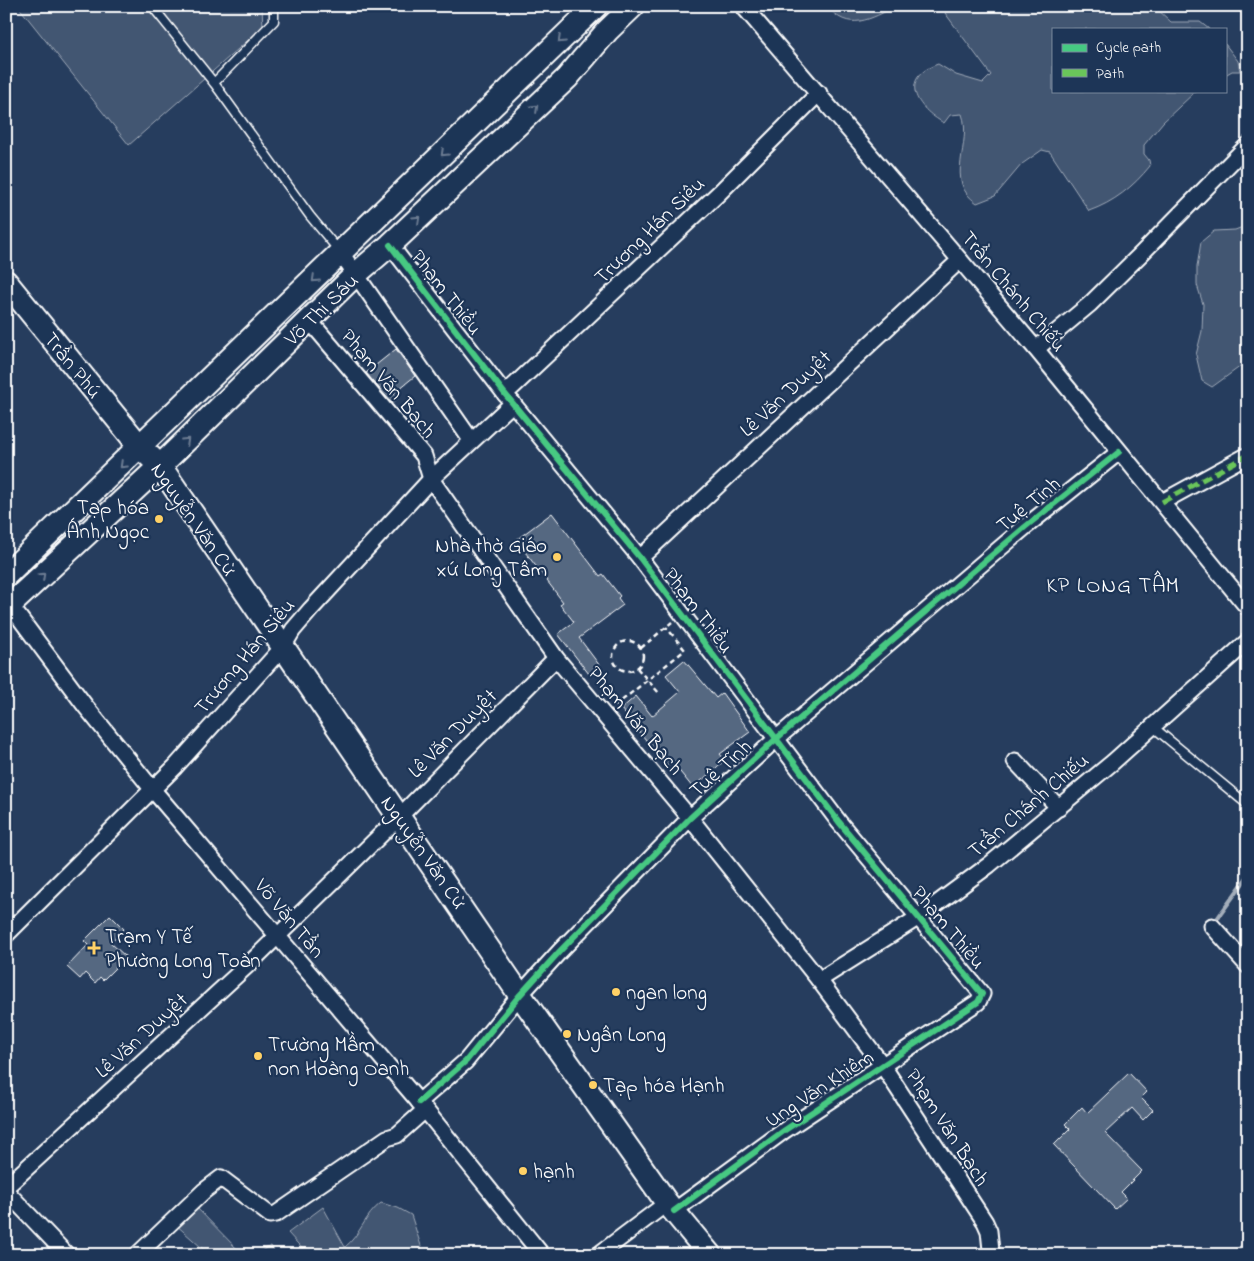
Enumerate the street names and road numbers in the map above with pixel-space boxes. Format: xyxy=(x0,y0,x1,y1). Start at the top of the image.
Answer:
street label: Trương Hán Siêu xyxy=(588,171,714,294)
street label: Trần Chánh Chiếu xyxy=(953,225,1072,359)
street label: Phạm Thiều xyxy=(403,244,488,342)
street label: Võ Thị Sáu xyxy=(278,267,366,354)
street label: Phạm Văn Bạch xyxy=(333,323,442,445)
street label: Trần Phú xyxy=(35,326,108,406)
street label: Lê Văn Duyệt xyxy=(734,344,840,446)
street label: Nguyễn Văn Cừ xyxy=(140,457,243,584)
street label: Tuệ Tĩnh xyxy=(991,470,1068,541)
street label: Phạm Thiều xyxy=(655,562,740,661)
street label: Trương Hán Siêu xyxy=(188,593,305,723)
street label: Phạm Văn Bạch xyxy=(580,660,689,782)
street label: Lê Văn Duyệt xyxy=(402,683,506,787)
street label: Tuệ Tĩnh xyxy=(683,733,759,806)
street label: Trần Chánh Chiếu xyxy=(962,747,1096,866)
street label: Nguyễn Văn Cừ xyxy=(370,790,473,917)
street label: Võ Văn Tần xyxy=(246,872,331,966)
street label: Phạm Thiều xyxy=(904,880,991,977)
street label: Lê Văn Duyệt xyxy=(89,986,197,1088)
street label: Ung Văn Khiêm xyxy=(760,1043,881,1138)
street label: Phạm Văn Bạch xyxy=(897,1063,996,1193)

